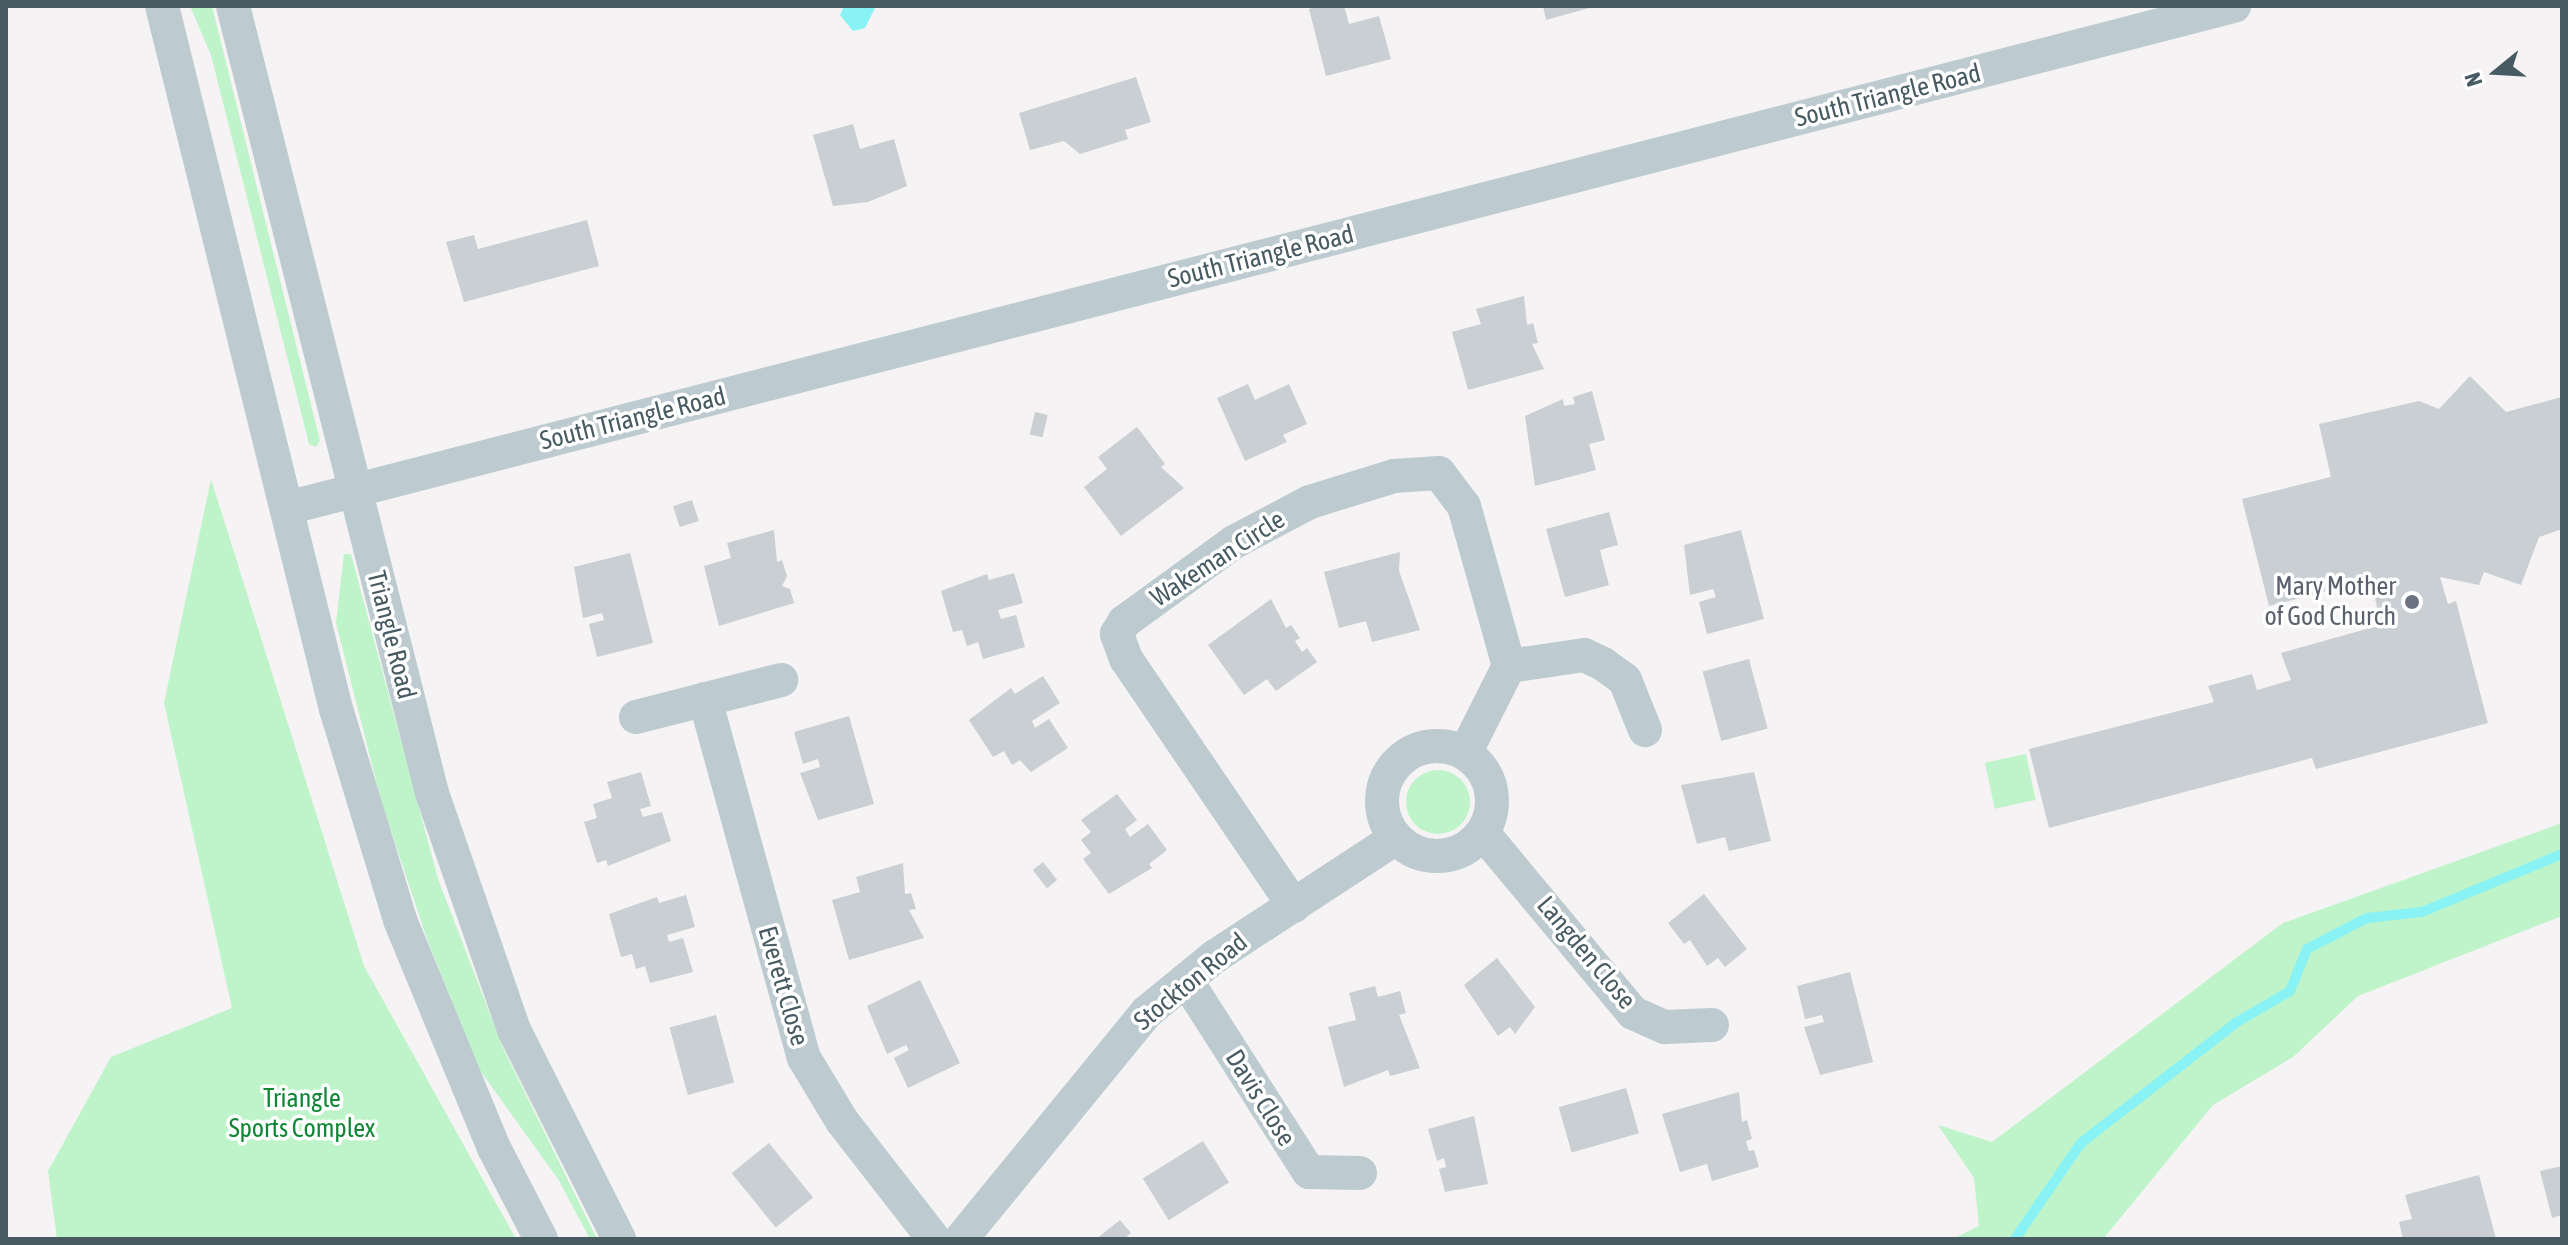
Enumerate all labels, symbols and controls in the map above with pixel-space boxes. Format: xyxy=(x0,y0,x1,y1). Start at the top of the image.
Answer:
north arrow xyxy=(2456,32,2536,112)
street label: South Triangle Road xyxy=(1792,58,1984,134)
text: N xyxy=(2459,69,2488,90)
street label: South Triangle Road xyxy=(1165,219,1357,295)
street label: South Triangle Road xyxy=(537,381,729,457)
street label: Wakeman Circle xyxy=(1145,504,1291,614)
street label: Triangle Road xyxy=(360,568,422,702)
place label: Mary Mother of God Church xyxy=(2264,571,2396,632)
marker: Mary Mother of God Church xyxy=(2403,593,2421,611)
street label: Langden Close xyxy=(1530,890,1642,1016)
street label: Everett Close xyxy=(751,923,815,1049)
street label: Stockton Road xyxy=(1128,927,1254,1037)
street label: Davis Close xyxy=(1218,1044,1302,1152)
park label: Triangle Sports Complex xyxy=(229,1083,375,1144)

